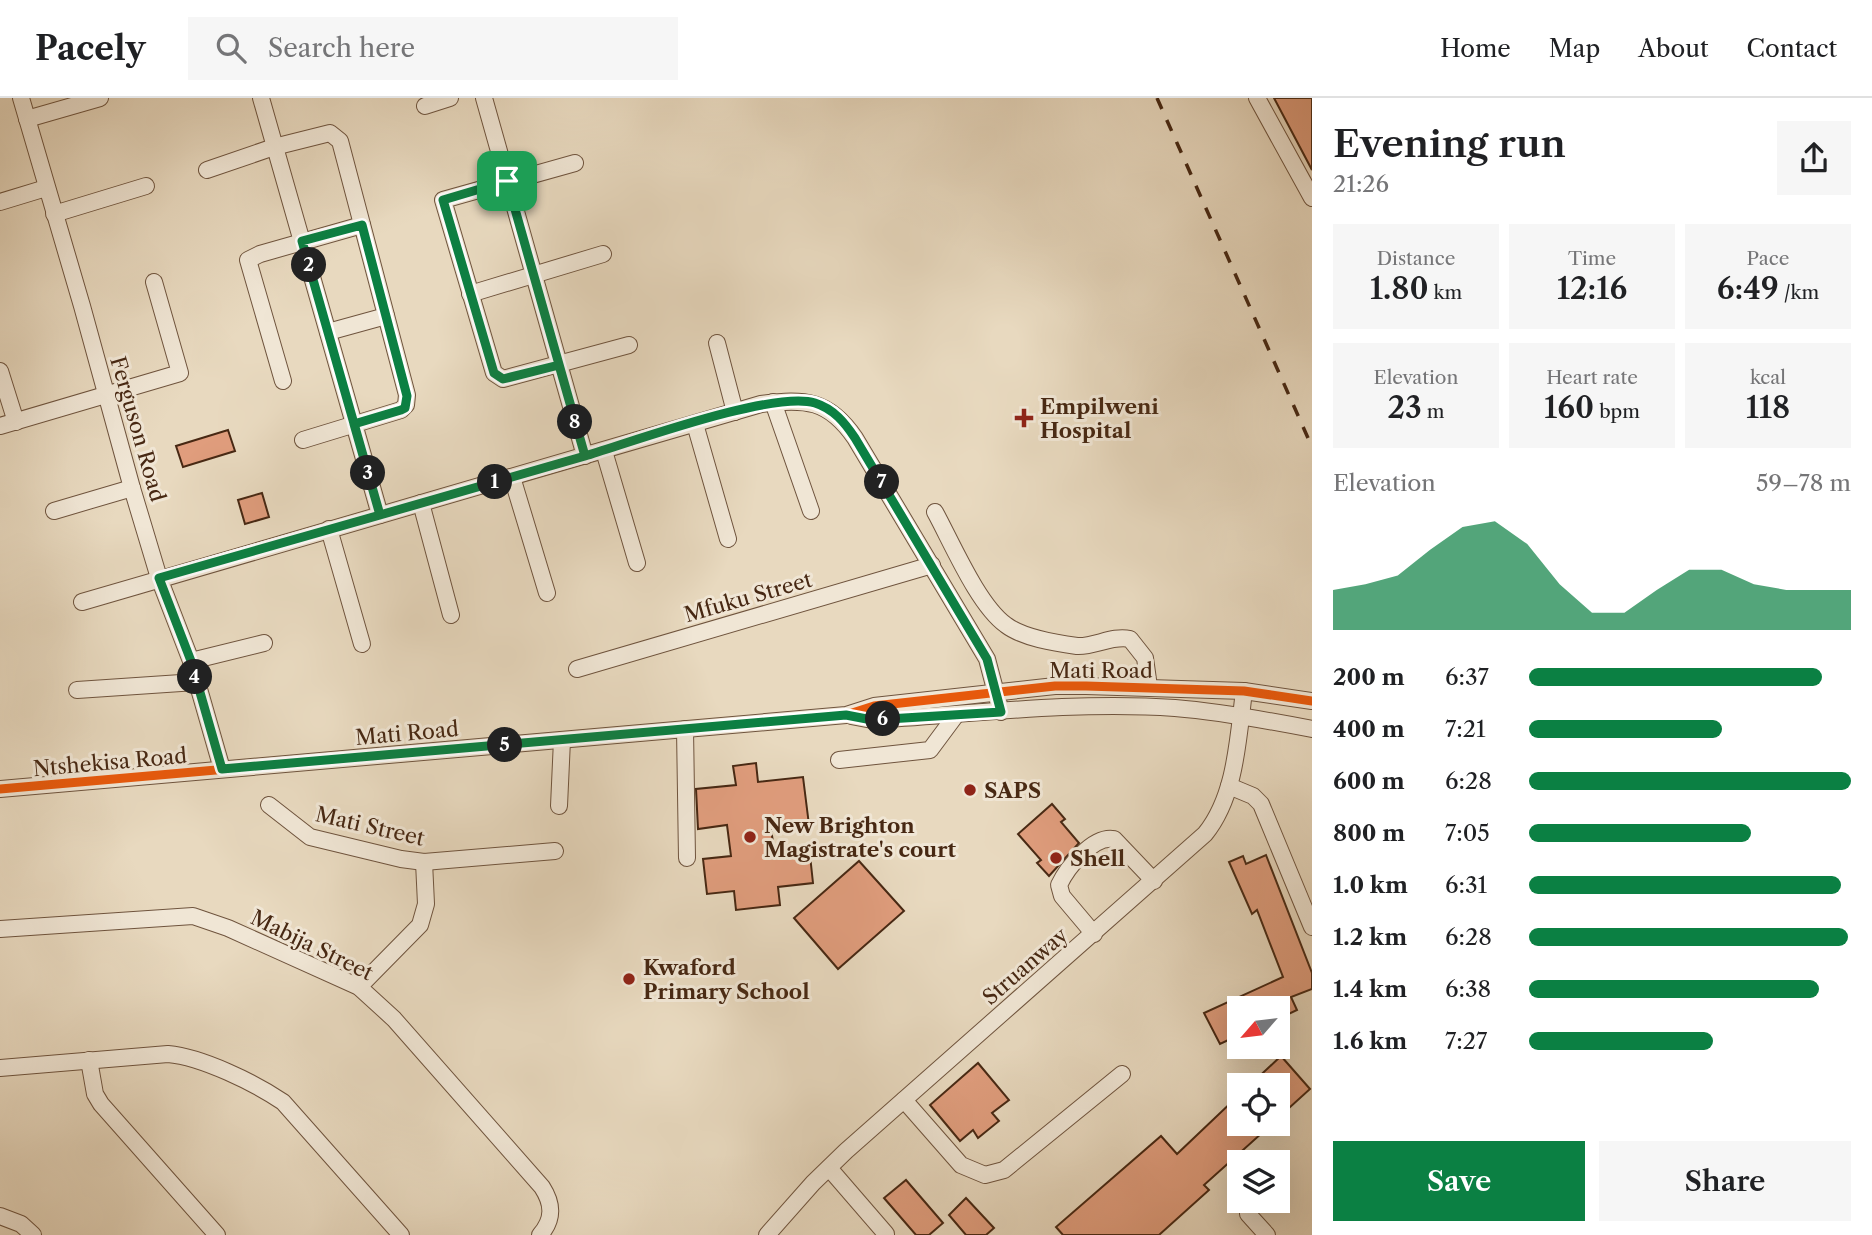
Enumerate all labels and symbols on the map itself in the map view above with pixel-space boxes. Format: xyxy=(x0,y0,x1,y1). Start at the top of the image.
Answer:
pin xyxy=(477,151,537,211)
pin: 2 xyxy=(292,248,326,282)
street label: Ferguson Road xyxy=(105,353,171,505)
place label: Empilweni Hospital xyxy=(1040,394,1159,443)
pin: 8 xyxy=(558,404,592,440)
marker: Empilweni Hospital xyxy=(1014,408,1034,428)
pin: 3 xyxy=(350,456,386,490)
pin: 1 xyxy=(477,464,512,500)
pin: 7 xyxy=(864,464,900,500)
street label: Mfuku Street xyxy=(681,567,815,627)
street label: Mati Road xyxy=(1049,658,1153,683)
pin: 4 xyxy=(178,660,212,694)
pin: 6 xyxy=(866,702,900,736)
street label: Mati Road xyxy=(354,716,460,750)
pin: 5 xyxy=(488,728,522,762)
street label: Ntshekisa Road xyxy=(32,743,188,781)
place label: SAPS xyxy=(984,778,1041,803)
marker: SAPS xyxy=(962,782,978,798)
street label: Mati Street xyxy=(313,801,427,851)
place label: New Brighton Magistrate's court xyxy=(764,813,956,862)
marker: New Brighton Magistrate's court xyxy=(742,829,758,845)
place label: Shell xyxy=(1070,846,1125,871)
marker: Shell xyxy=(1048,850,1064,866)
street label: Mabija Street xyxy=(247,905,378,986)
street label: Struanway xyxy=(977,922,1073,1010)
place label: Kwaford Primary School xyxy=(643,955,810,1004)
marker: Kwaford Primary School xyxy=(621,971,637,987)
north arrow xyxy=(1227,996,1290,1059)

